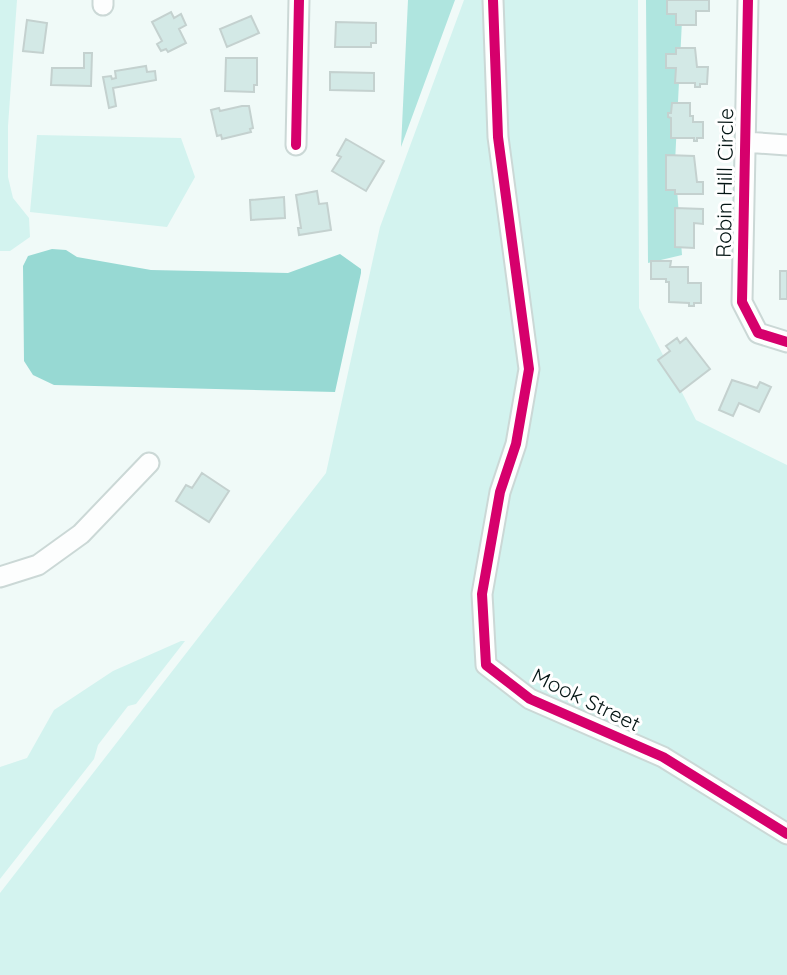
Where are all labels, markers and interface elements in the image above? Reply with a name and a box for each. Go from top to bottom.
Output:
street label: Robin Hill Circle [710,108,738,258]
street label: Mook Street [528,662,645,736]

